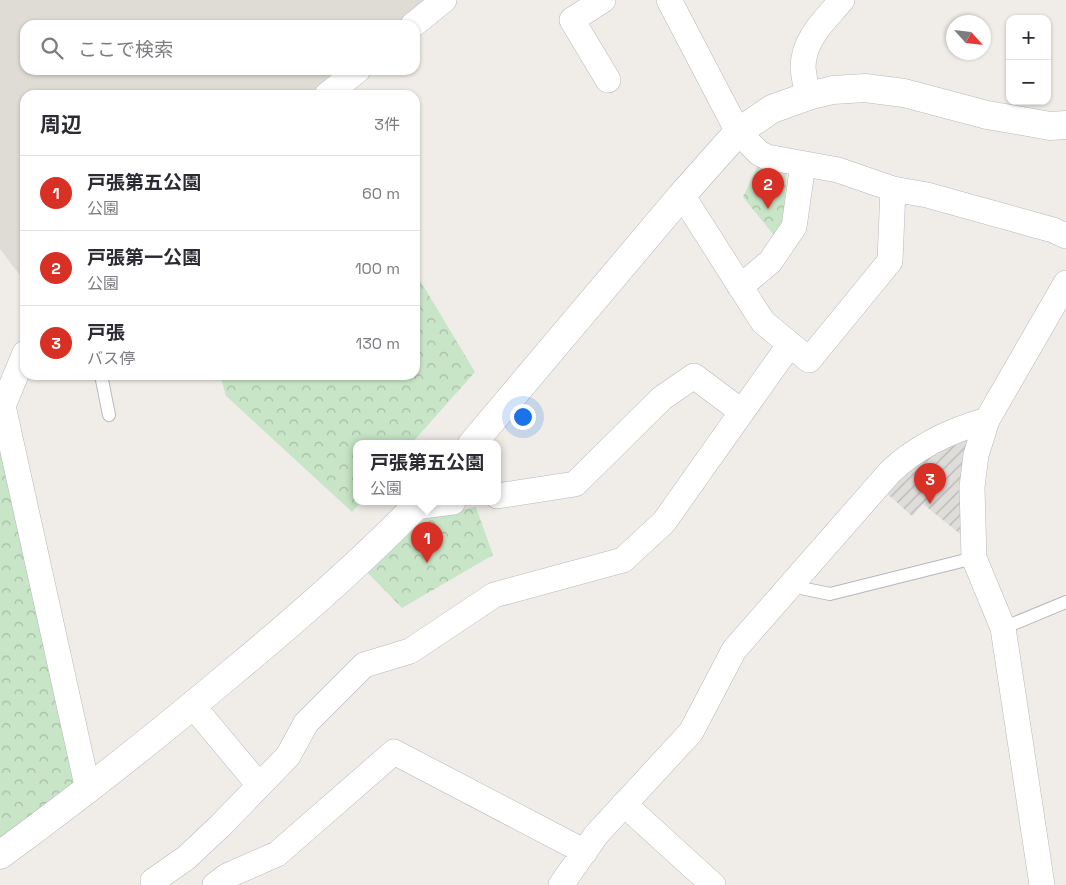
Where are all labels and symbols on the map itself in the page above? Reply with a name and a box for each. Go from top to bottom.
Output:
north arrow [946,15,991,60]
pin: 2 [752,168,784,209]
your location [510,404,536,430]
pin: 3 [914,463,946,504]
pin: 1 [411,522,443,563]

